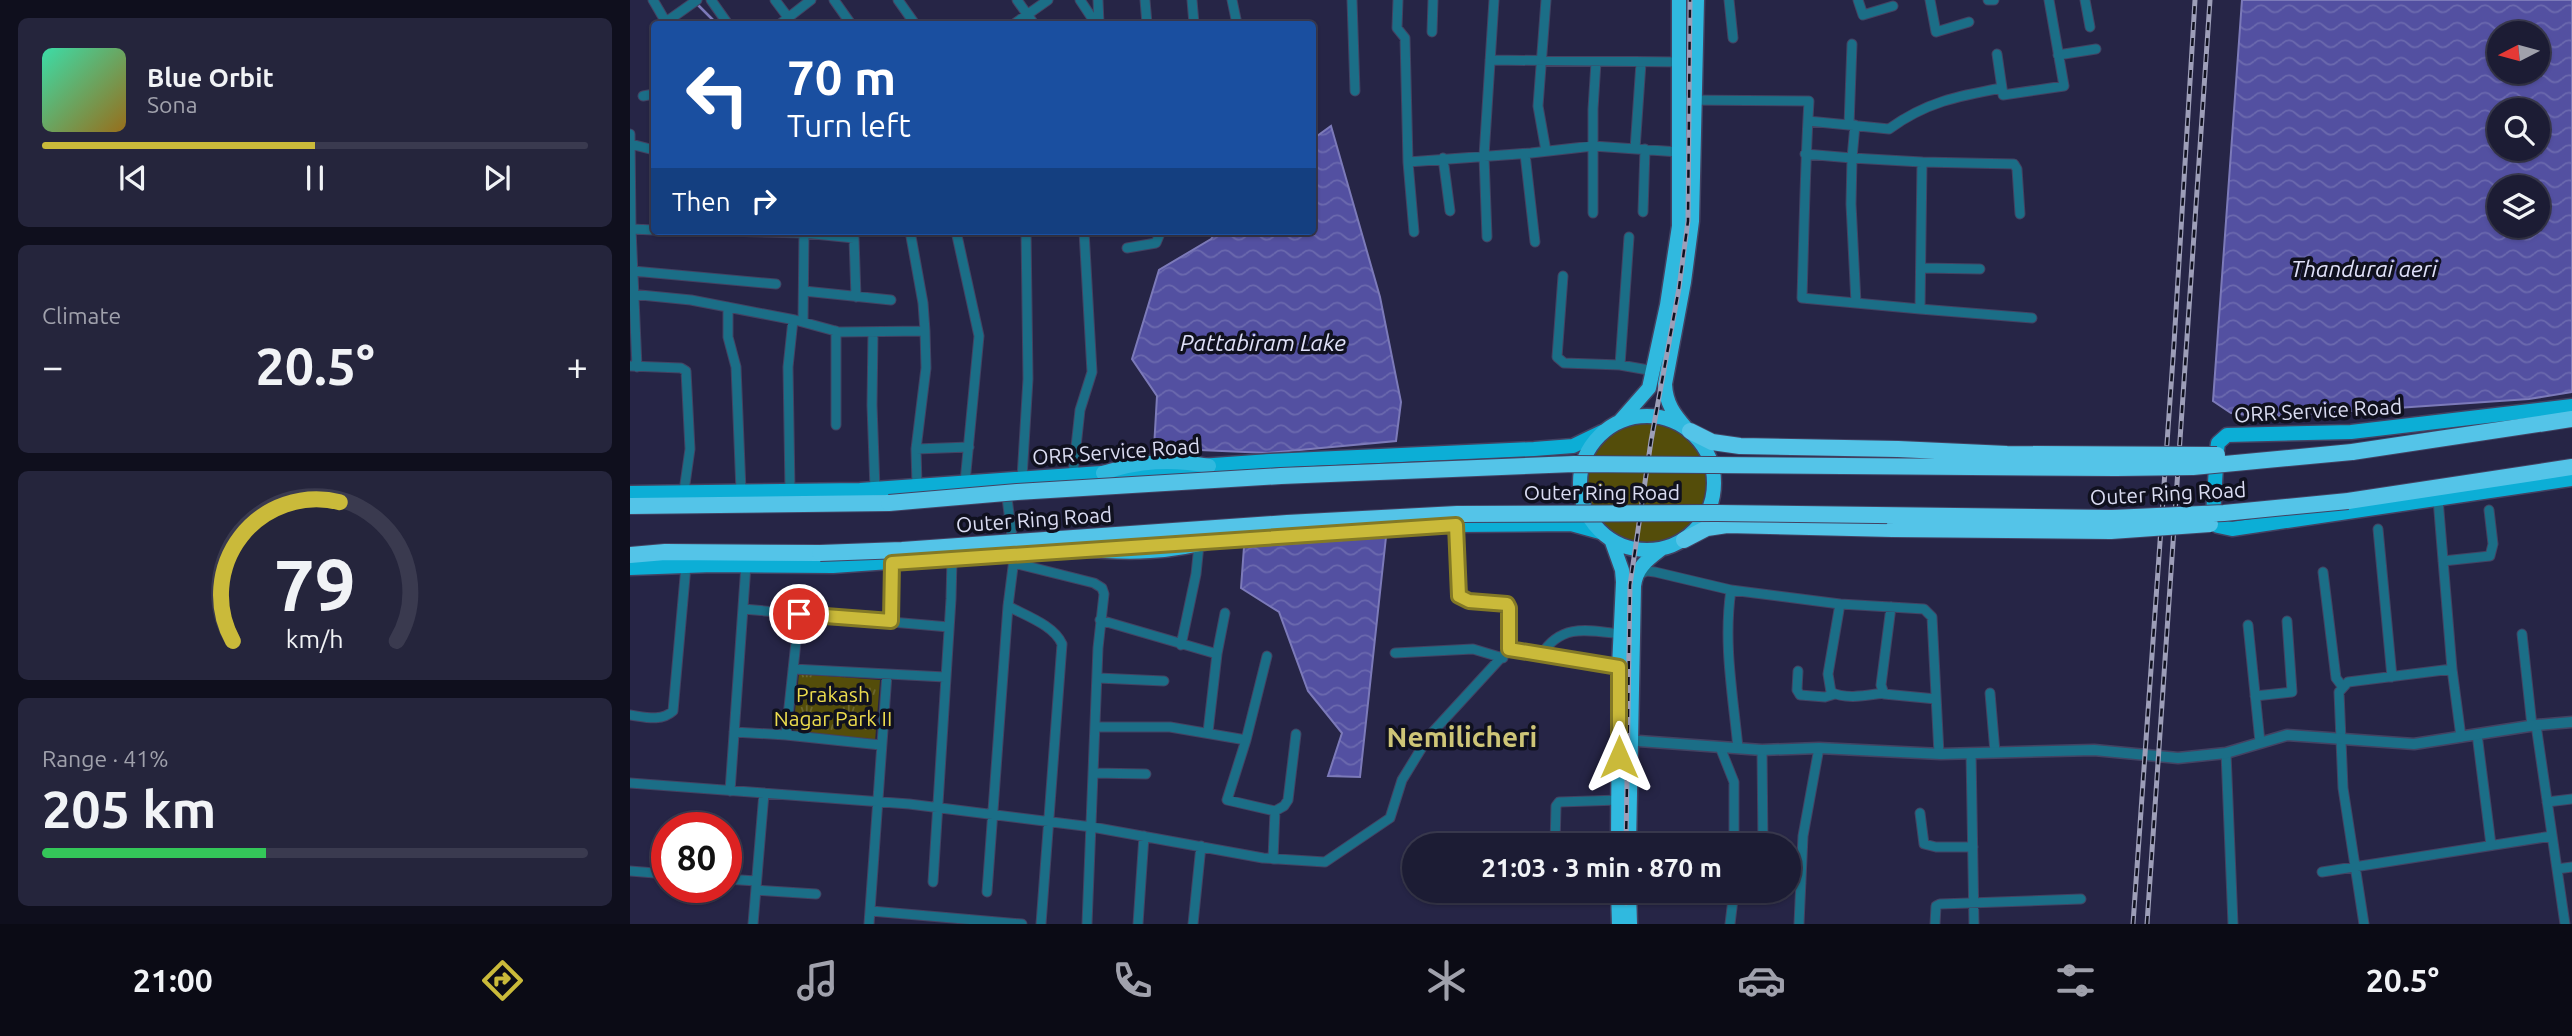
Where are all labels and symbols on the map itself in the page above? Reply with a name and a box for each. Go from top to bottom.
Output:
north arrow [2487,21,2550,84]
water label: Thandurai aeri [2291,256,2439,281]
water label: Pattabiram Lake [1180,330,1346,355]
street label: ORR Service Road [2233,394,2403,426]
street label: ORR Service Road [1031,433,1201,469]
street label: Outer Ring Road [2089,477,2247,509]
street label: Outer Ring Road [1524,480,1680,504]
street label: Outer Ring Road [955,502,1113,536]
pin [769,584,829,644]
park label: Prakash Nagar Park II [774,682,892,730]
position arrow [1582,720,1656,794]
district label: Nemilicheri [1387,721,1537,752]
speed limit sign: 80 [651,812,742,903]

